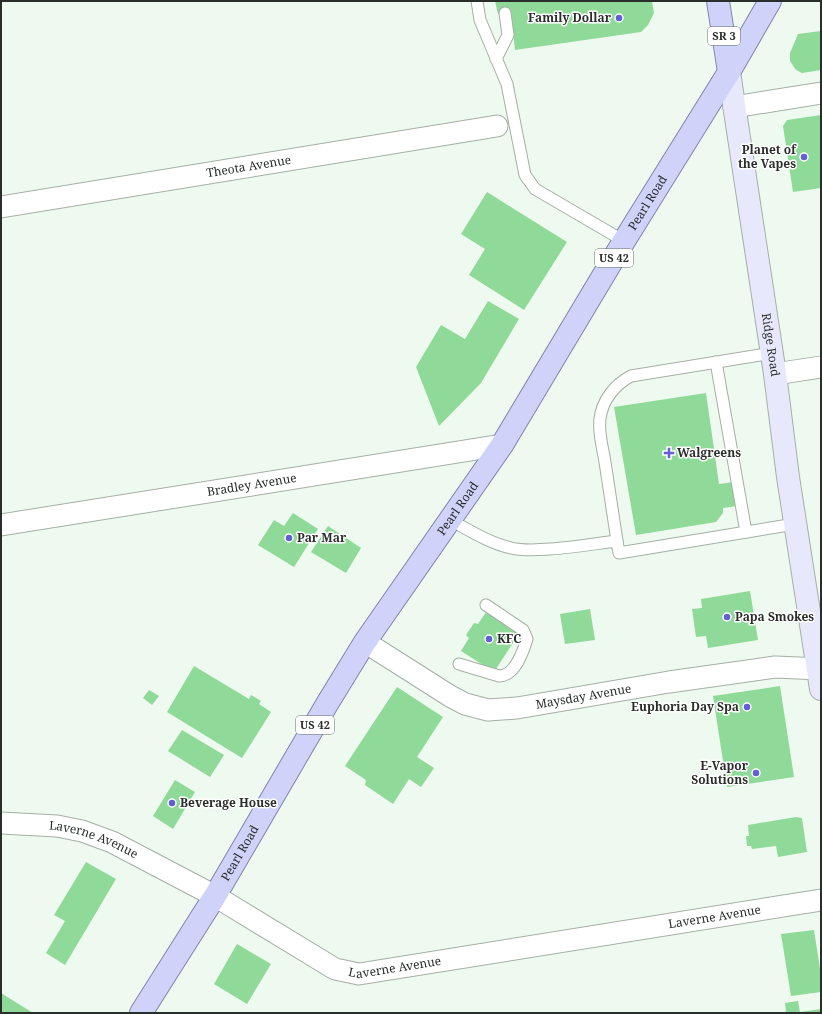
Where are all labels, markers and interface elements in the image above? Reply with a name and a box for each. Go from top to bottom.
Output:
place label: Family Dollar [528,9,612,26]
marker: Family Dollar [614,13,624,23]
road number: SR 3 [708,27,740,45]
place label: Planet of the Vapes [738,141,797,172]
street label: Theota Avenue [205,151,292,181]
marker: Planet of the Vapes [799,152,809,162]
street label: Pearl Road [624,171,671,233]
road number: US 42 [595,249,633,267]
street label: Ridge Road [758,312,784,378]
place label: Walgreens [677,444,741,461]
marker: Walgreens [664,448,674,458]
street label: Bradley Avenue [206,469,298,500]
street label: Pearl Road [433,477,482,539]
place label: Par Mar [297,529,347,546]
marker: Par Mar [284,533,294,543]
place label: Papa Smokes [735,608,814,625]
marker: Papa Smokes [722,612,732,622]
place label: KFC [497,630,521,647]
marker: KFC [484,634,494,644]
street label: Maysday Avenue [534,680,633,713]
place label: Euphoria Day Spa [631,698,739,715]
marker: Euphoria Day Spa [742,702,752,712]
road number: US 42 [296,716,334,734]
place label: E-Vapor Solutions [691,757,749,788]
marker: E-Vapor Solutions [751,768,761,778]
place label: Beverage House [180,794,277,811]
marker: Beverage House [167,798,177,808]
street label: Laverne Avenue [49,817,141,862]
street label: Pearl Road [217,821,263,884]
street label: Laverne Avenue [667,901,762,932]
street label: Laverne Avenue [347,952,442,982]

